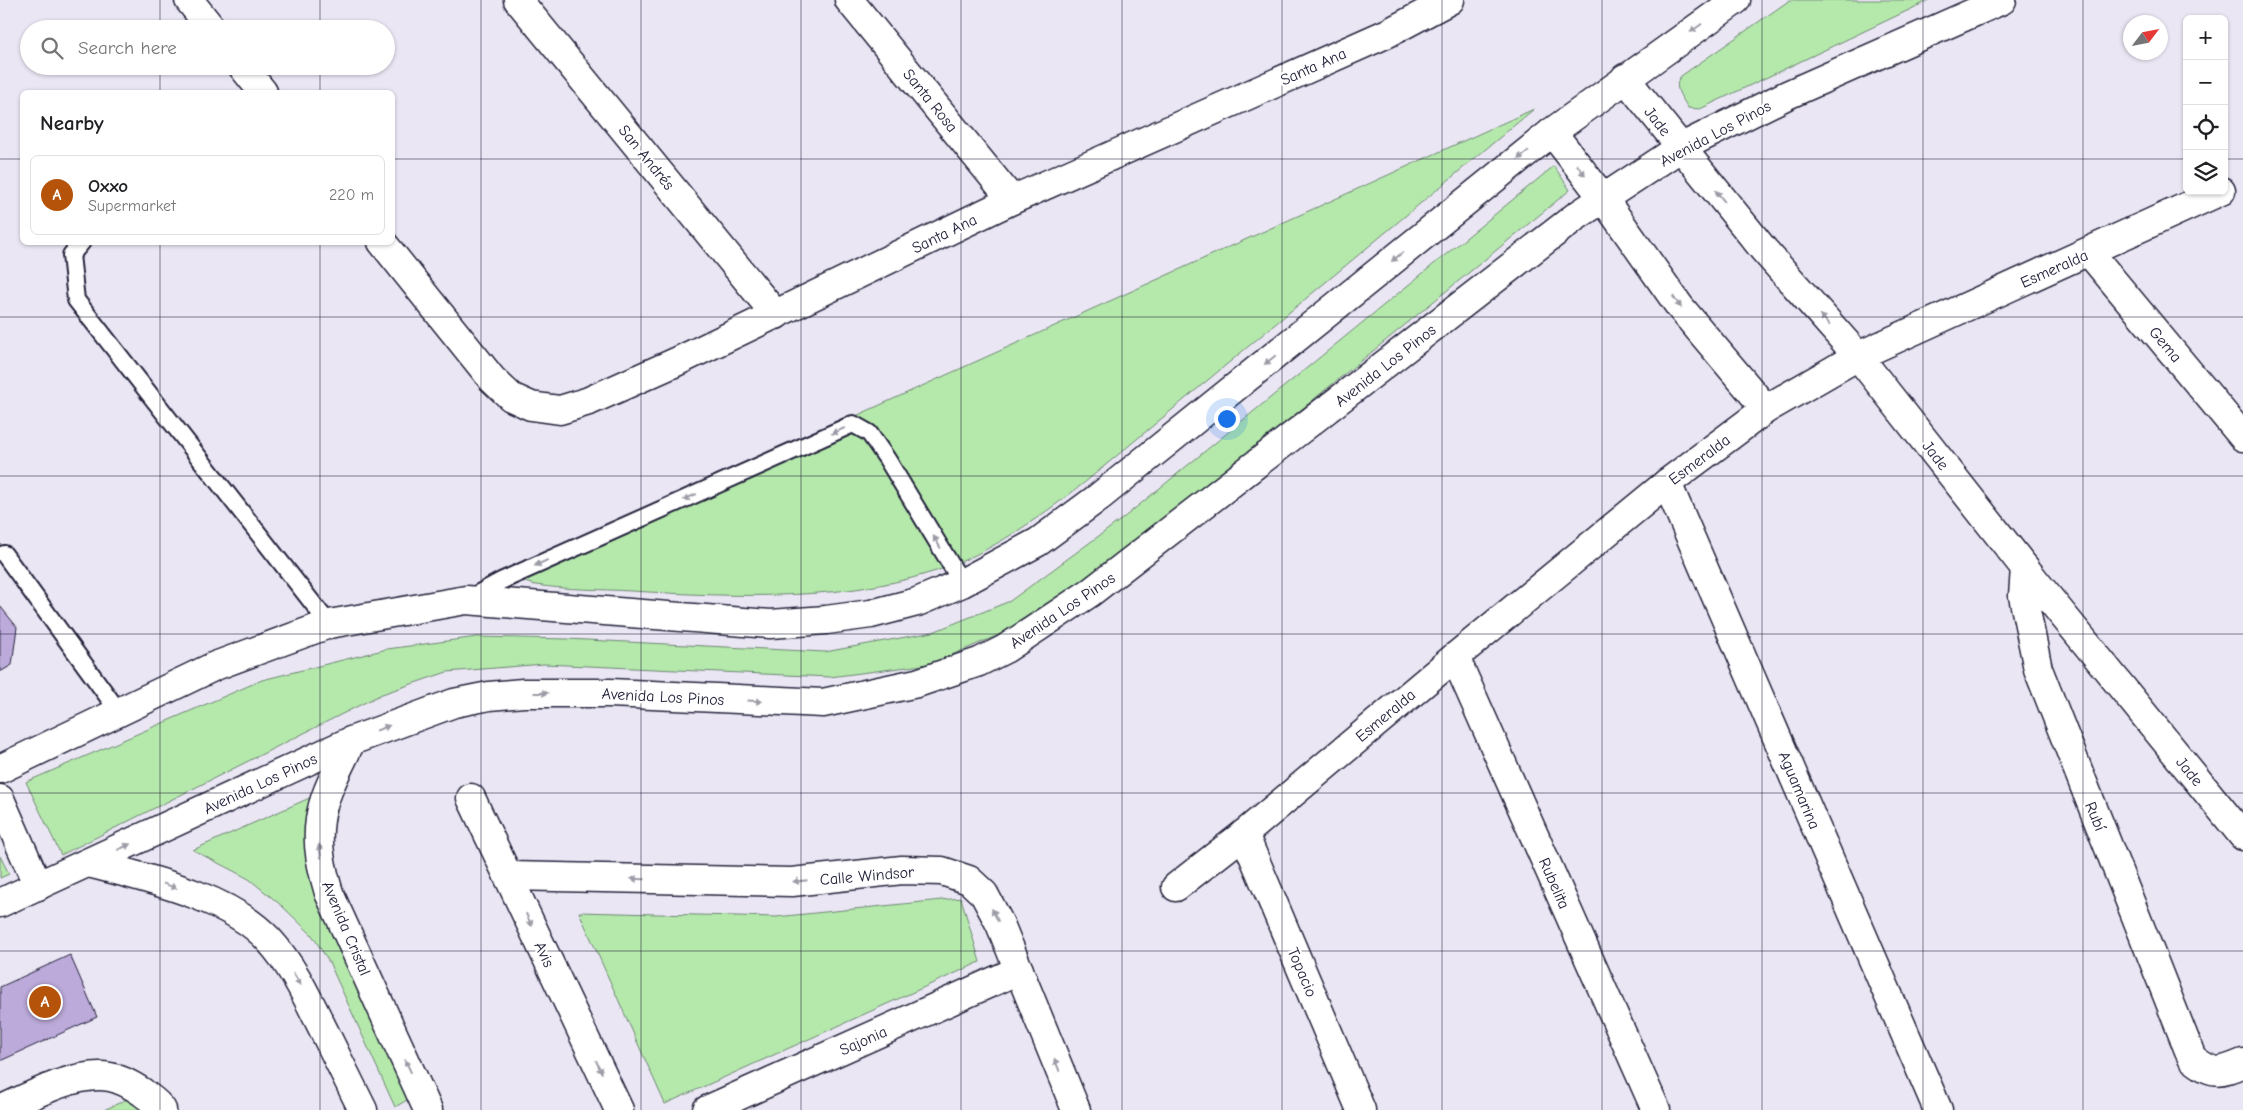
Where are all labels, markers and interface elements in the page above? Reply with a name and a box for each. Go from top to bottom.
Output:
north arrow [2123,15,2168,60]
map controls [2183,15,2228,195]
button: + [2183,15,2228,60]
search box [20,20,395,75]
one-way arrow [1689,23,1703,33]
icon: search [38,34,66,62]
text: Search here [78,37,177,59]
street label: Santa Ana [1278,44,1349,89]
button: − [2183,60,2228,105]
street label: Santa Rosa [899,65,961,136]
street label: Avenida Los Pinos [1657,97,1774,171]
street label: Jade [1640,103,1674,140]
button: locate [2183,105,2228,150]
text: Nearby [40,111,104,135]
street label: San Andrés [615,121,678,194]
one-way arrow [1517,149,1530,160]
button: layers [2183,150,2228,195]
one-way arrow [1576,163,1587,176]
text: Oxxo [88,175,128,197]
text: A [53,186,61,204]
text: 220 m [329,186,374,204]
one-way arrow [1714,190,1725,203]
text: Supermarket [88,197,176,215]
street label: Santa Ana [909,210,980,257]
street label: Esmeralda [2018,246,2091,292]
one-way arrow [1390,252,1403,263]
one-way arrow [1671,295,1682,308]
one-way arrow [1820,313,1831,326]
street label: Avenida Los Pinos [1332,321,1440,411]
street label: Gema [2145,323,2185,366]
one-way arrow [1264,354,1277,365]
your location [1214,406,1240,432]
one-way arrow [831,427,845,435]
street label: Esmeralda [1665,431,1734,489]
street label: Jade [1918,437,1952,474]
one-way arrow [683,493,697,501]
one-way arrow [932,535,941,548]
one-way arrow [534,559,548,567]
street label: Avenida Los Pinos [1007,569,1119,653]
street label: Avenida Los Pinos [601,685,725,709]
street label: Esmeralda [1352,686,1419,746]
one-way arrow [533,689,549,697]
one-way arrow [748,697,764,705]
one-way arrow [376,724,391,732]
street label: Aguamarina [1775,749,1824,832]
street label: Avenida Los Pinos [201,750,320,818]
street label: Jade [2172,754,2206,790]
street label: Rubí [2081,799,2109,834]
one-way arrow [117,843,131,851]
one-way arrow [315,843,323,859]
street label: Rubelita [1535,855,1573,912]
street label: Calle Windsor [819,863,916,889]
one-way arrow [630,875,646,883]
one-way arrow [792,877,808,885]
street label: Avenida Cristal [318,879,374,978]
one-way arrow [163,882,178,890]
one-way arrow [991,908,999,922]
one-way arrow [525,913,533,927]
street label: Avis [530,939,558,970]
street label: Topacio [1284,945,1321,1000]
one-way arrow [293,973,302,986]
pin: A [29,983,61,1021]
street label: Sajonia [837,1023,890,1059]
one-way arrow [1053,1058,1061,1072]
one-way arrow [403,1059,411,1073]
one-way arrow [595,1060,603,1074]

